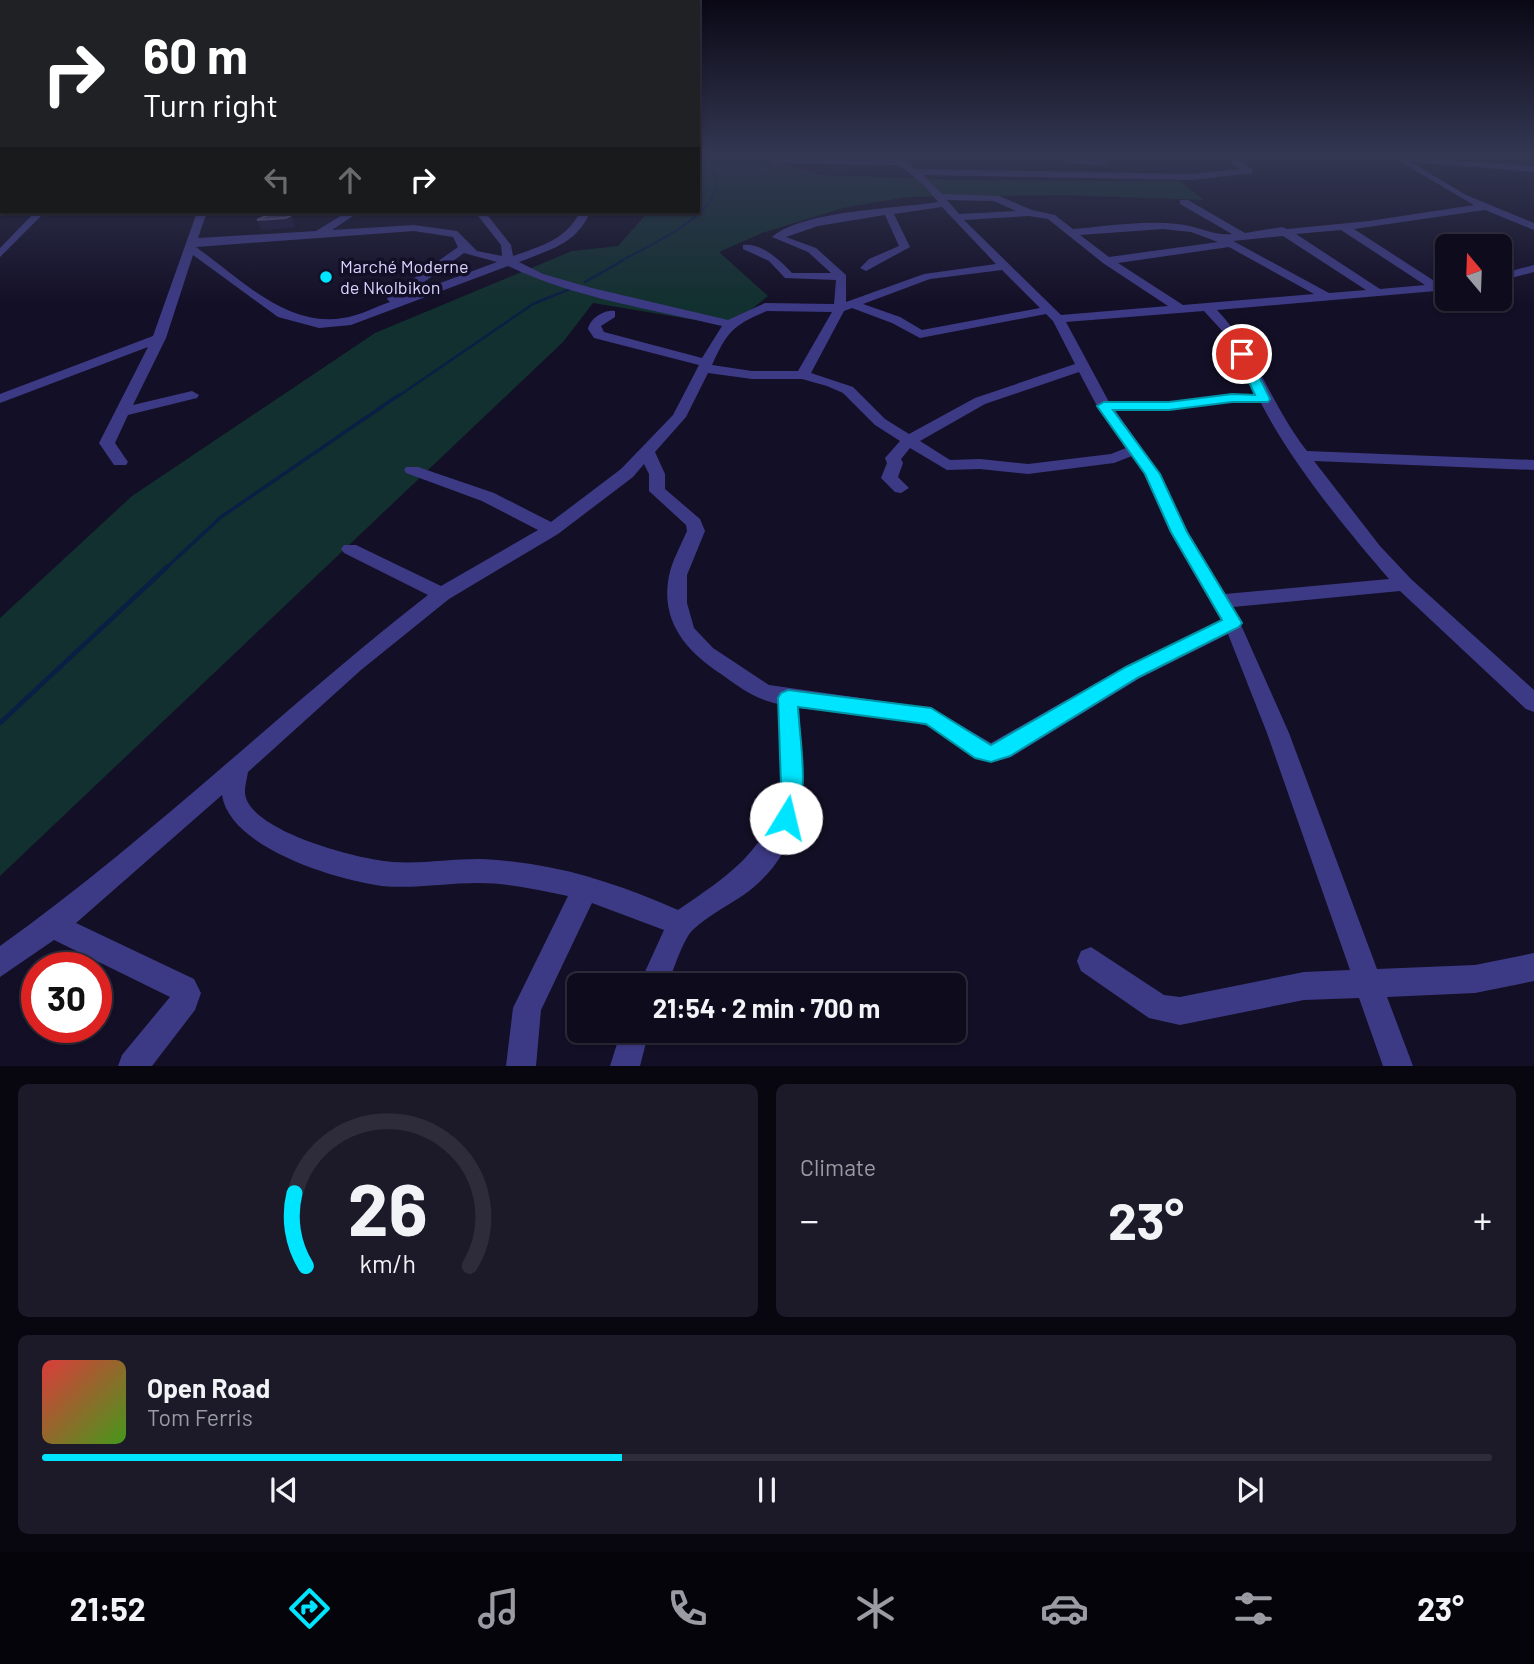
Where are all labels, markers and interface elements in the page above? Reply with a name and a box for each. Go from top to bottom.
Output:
text: 60 m [143,25,248,84]
icon: right [28,28,119,119]
text: Turn right [143,85,278,123]
icon: left [258,161,296,199]
icon: ahead [331,161,369,199]
icon: right [404,161,442,199]
north arrow [1435,234,1512,312]
map controls [1435,234,1512,311]
place label: Marché Moderne de Nkolbikon [340,255,468,298]
marker: Marché Moderne de Nkolbikon [318,269,334,285]
pin [1212,324,1272,384]
icon: arrive [1223,335,1261,373]
position arrow [749,781,823,855]
speed limit sign: 30 [21,952,112,1043]
text: 21:54 · 2 min · 700 m [653,992,880,1023]
text: Climate [800,1153,876,1181]
text: 26 [348,1164,428,1252]
text: 23° [1108,1188,1184,1250]
text: − [800,1196,819,1242]
text: + [1473,1196,1492,1242]
text: km/h [360,1248,416,1278]
text: Open Road [147,1372,270,1403]
text: Tom Ferris [147,1403,253,1431]
icon: previous [265,1471,303,1509]
icon: pause [748,1471,786,1509]
icon: next [1231,1471,1269,1509]
icon: directions [285,1584,334,1633]
icon: music [474,1584,523,1633]
icon: phone [663,1584,712,1633]
icon: climate [851,1584,900,1633]
icon: car [1040,1584,1089,1633]
icon: filters [1229,1584,1278,1633]
text: 21:52 [70,1589,146,1627]
text: 23° [1417,1589,1464,1627]

